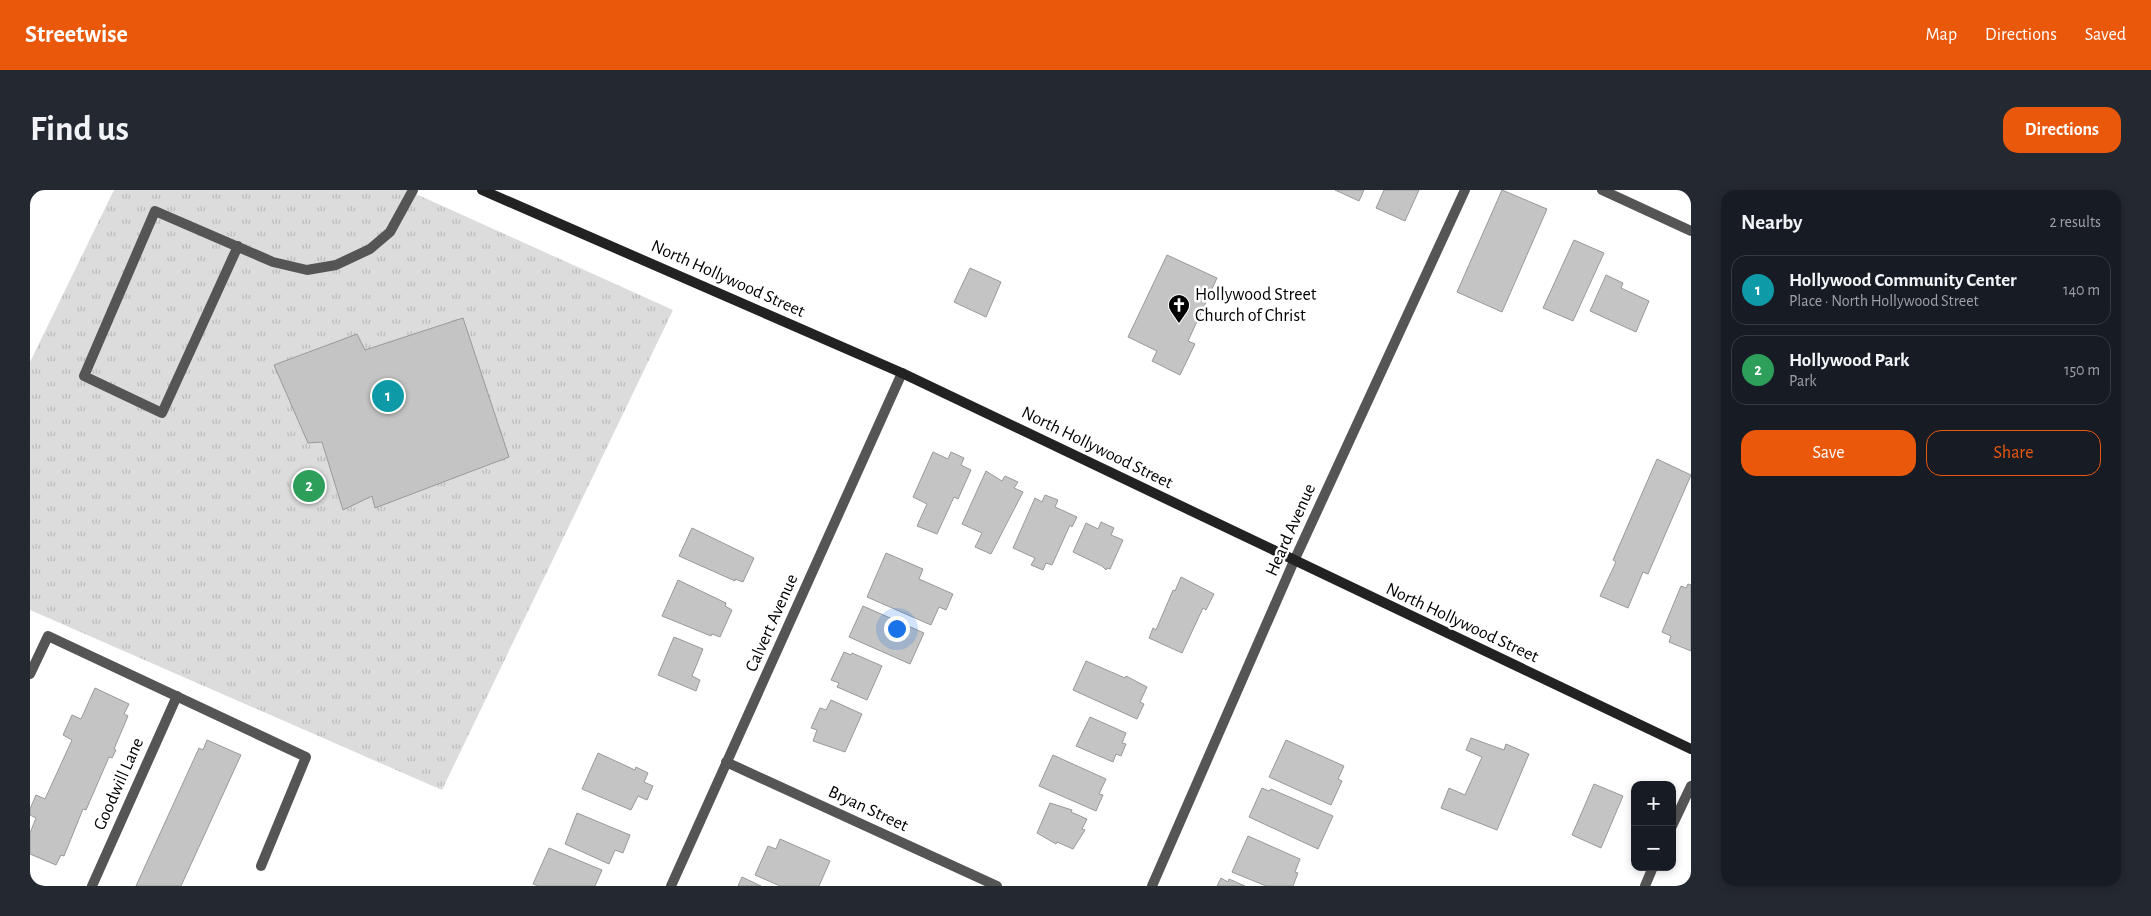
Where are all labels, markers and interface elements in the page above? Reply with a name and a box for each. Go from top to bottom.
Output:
text: Streetwise [25,23,128,47]
text: Map [1926,26,1957,44]
text: Directions [1985,26,2057,44]
text: Saved [2085,26,2126,44]
button: Directions [2003,107,2121,153]
text: Find us [30,112,129,147]
text: Nearby [1741,212,1802,233]
text: 2 results [2049,214,2101,230]
street label: North Hollywood Street [648,237,808,321]
text: Hollywood Community Center [1789,271,2017,290]
text: 1 [1755,282,1761,298]
text: 140 m [2063,282,2100,298]
place label: Hollywood Street Church of Christ [1195,286,1317,325]
church icon: Hollywood Street Church of Christ [1167,293,1191,324]
text: Place · North Hollywood Street [1789,293,1979,309]
text: Hollywood Park [1789,351,1909,370]
text: 2 [1754,362,1762,378]
text: 150 m [2064,362,2100,378]
text: Park [1789,373,1817,389]
pin: 1 [372,377,404,415]
street label: North Hollywood Street [1018,404,1176,493]
button: Save [1741,430,1916,476]
button: Share [1926,430,2101,476]
pin: 2 [293,467,325,505]
street label: Heard Avenue [1263,481,1319,579]
street label: Calvert Avenue [742,571,802,675]
street label: North Hollywood Street [1383,580,1541,666]
your location [884,616,910,642]
street label: Goodwill Lane [91,735,147,833]
map controls [1631,781,1676,871]
button: + [1631,781,1676,826]
street label: Bryan Street [825,783,911,835]
button: − [1631,826,1676,871]

